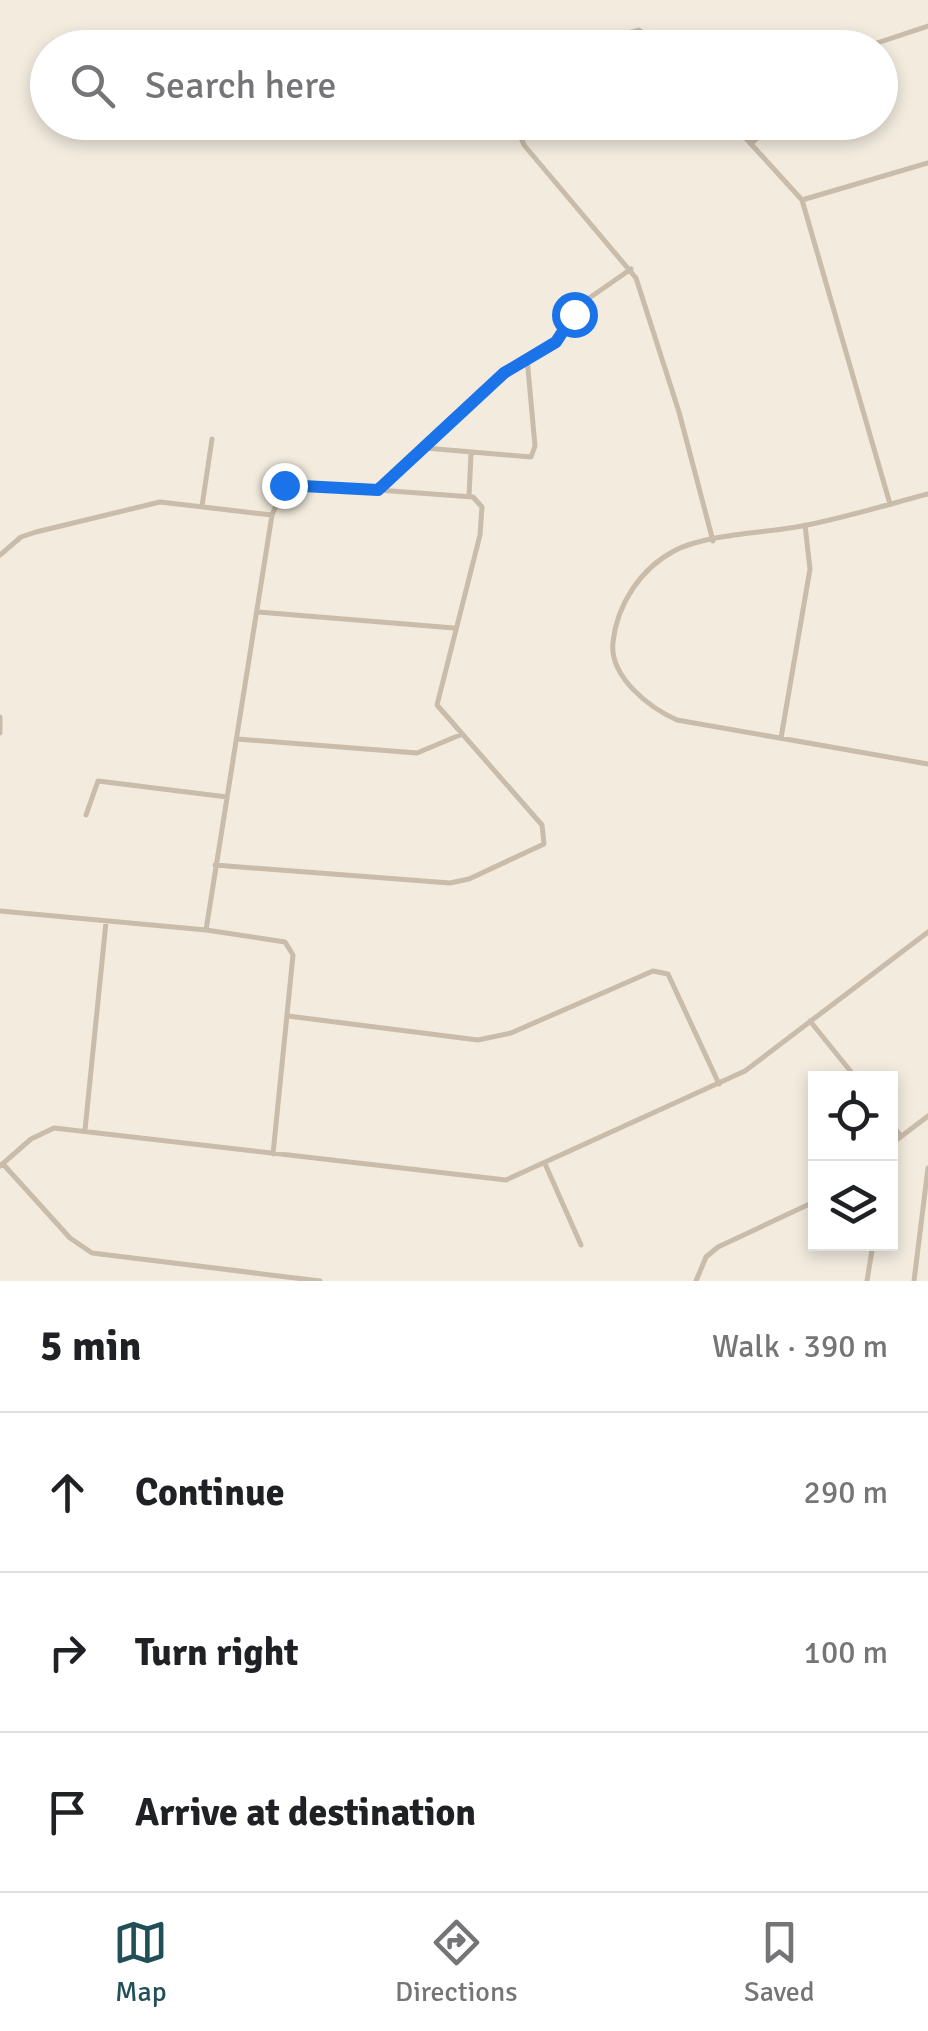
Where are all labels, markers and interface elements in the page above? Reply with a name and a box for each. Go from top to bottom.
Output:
search box [30,30,898,140]
icon: search [65,58,120,113]
text: Search here [145,62,337,109]
route start [552,292,598,338]
route end [262,463,308,509]
map controls [808,1071,898,1251]
button: locate [808,1071,898,1161]
button: layers [808,1161,898,1251]
text: 5 min [40,1321,141,1372]
text: Walk · 390 m [712,1327,888,1366]
icon: ahead [40,1465,95,1520]
text: Continue [135,1469,285,1516]
text: 290 m [804,1473,888,1512]
icon: right [40,1625,95,1680]
text: Turn right [135,1629,299,1676]
text: 100 m [804,1633,888,1672]
icon: arrive [40,1785,95,1840]
text: Arrive at destination [135,1789,476,1836]
tab: Map [113,1915,168,2009]
tab: Directions [395,1915,517,2009]
tab: Saved [744,1915,815,2009]

